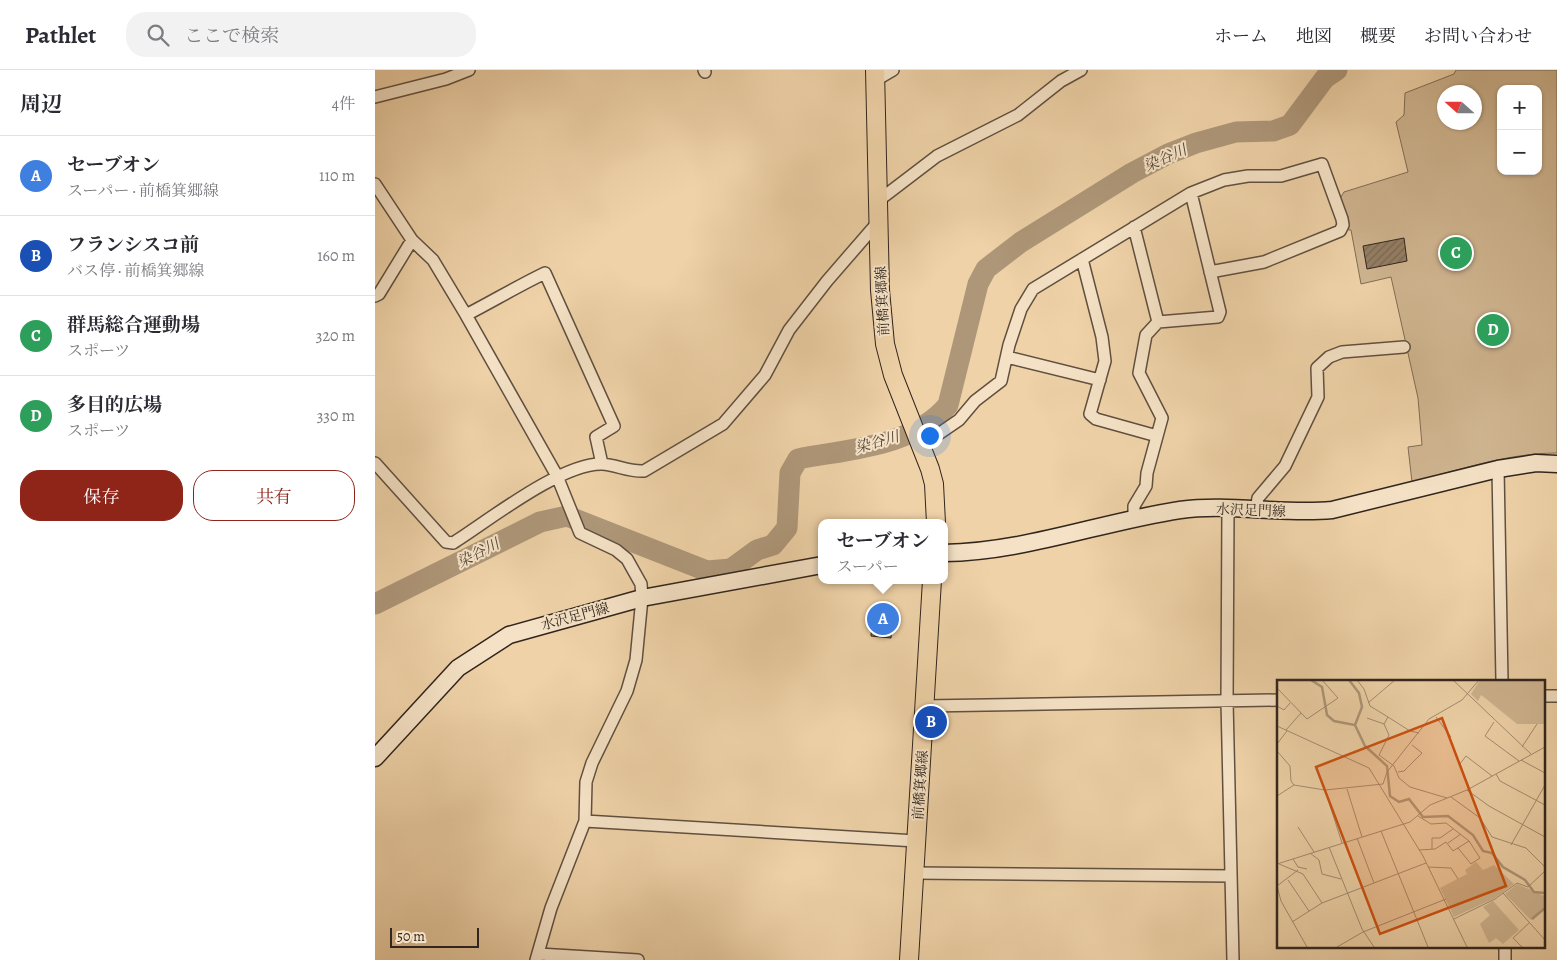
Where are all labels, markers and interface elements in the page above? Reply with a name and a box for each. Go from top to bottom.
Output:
search box [126,12,476,57]
text: Pathlet [25,19,96,51]
icon: search [144,21,172,49]
text: ここで検索 [184,23,279,49]
text: ホーム [1214,24,1268,48]
text: 地図 [1296,24,1332,48]
text: 概要 [1360,24,1396,48]
text: お問い合わせ [1424,24,1532,48]
north arrow [1437,85,1482,130]
map controls [1497,85,1542,175]
button: + [1497,85,1542,130]
text: 周辺 [20,90,62,118]
text: 4件 [332,93,355,115]
button: − [1497,130,1542,175]
water label: 染谷川 [1140,139,1191,176]
text: セーブオン [67,152,160,178]
text: A [31,165,41,187]
text: 110 m [319,165,355,187]
text: スーパー · 前橋箕郷線 [67,180,219,202]
text: フランシスコ前 [67,232,199,258]
pin: C [1440,234,1472,272]
text: B [31,245,41,267]
text: 160 m [317,245,355,267]
text: バス停 · 前橋箕郷線 [67,260,205,282]
street label: 前橋箕郷線 [871,266,894,336]
pin: D [1477,311,1509,349]
text: 群馬総合運動場 [67,312,200,338]
text: C [31,325,41,347]
text: 320 m [316,325,355,347]
text: スポーツ [67,340,130,362]
text: 多目的広場 [67,392,162,418]
text: D [30,405,42,427]
text: 330 m [317,405,355,427]
text: スポーツ [67,420,130,442]
your location [917,423,943,449]
water label: 染谷川 [853,426,903,458]
button: 保存 [20,470,183,521]
button: 共有 [193,470,355,521]
street label: 水沢足門線 [1216,500,1286,521]
popup [818,519,948,584]
text: セーブオン [836,528,930,554]
water label: 染谷川 [453,533,504,572]
text: スーパー [836,556,899,578]
street label: 水沢足門線 [539,598,611,635]
pin: A [867,600,899,638]
inset map [1277,680,1545,948]
pin: B [915,703,947,741]
street label: 前橋箕郷線 [909,749,932,821]
scale bar [390,925,479,948]
text: 50 m [397,927,425,946]

